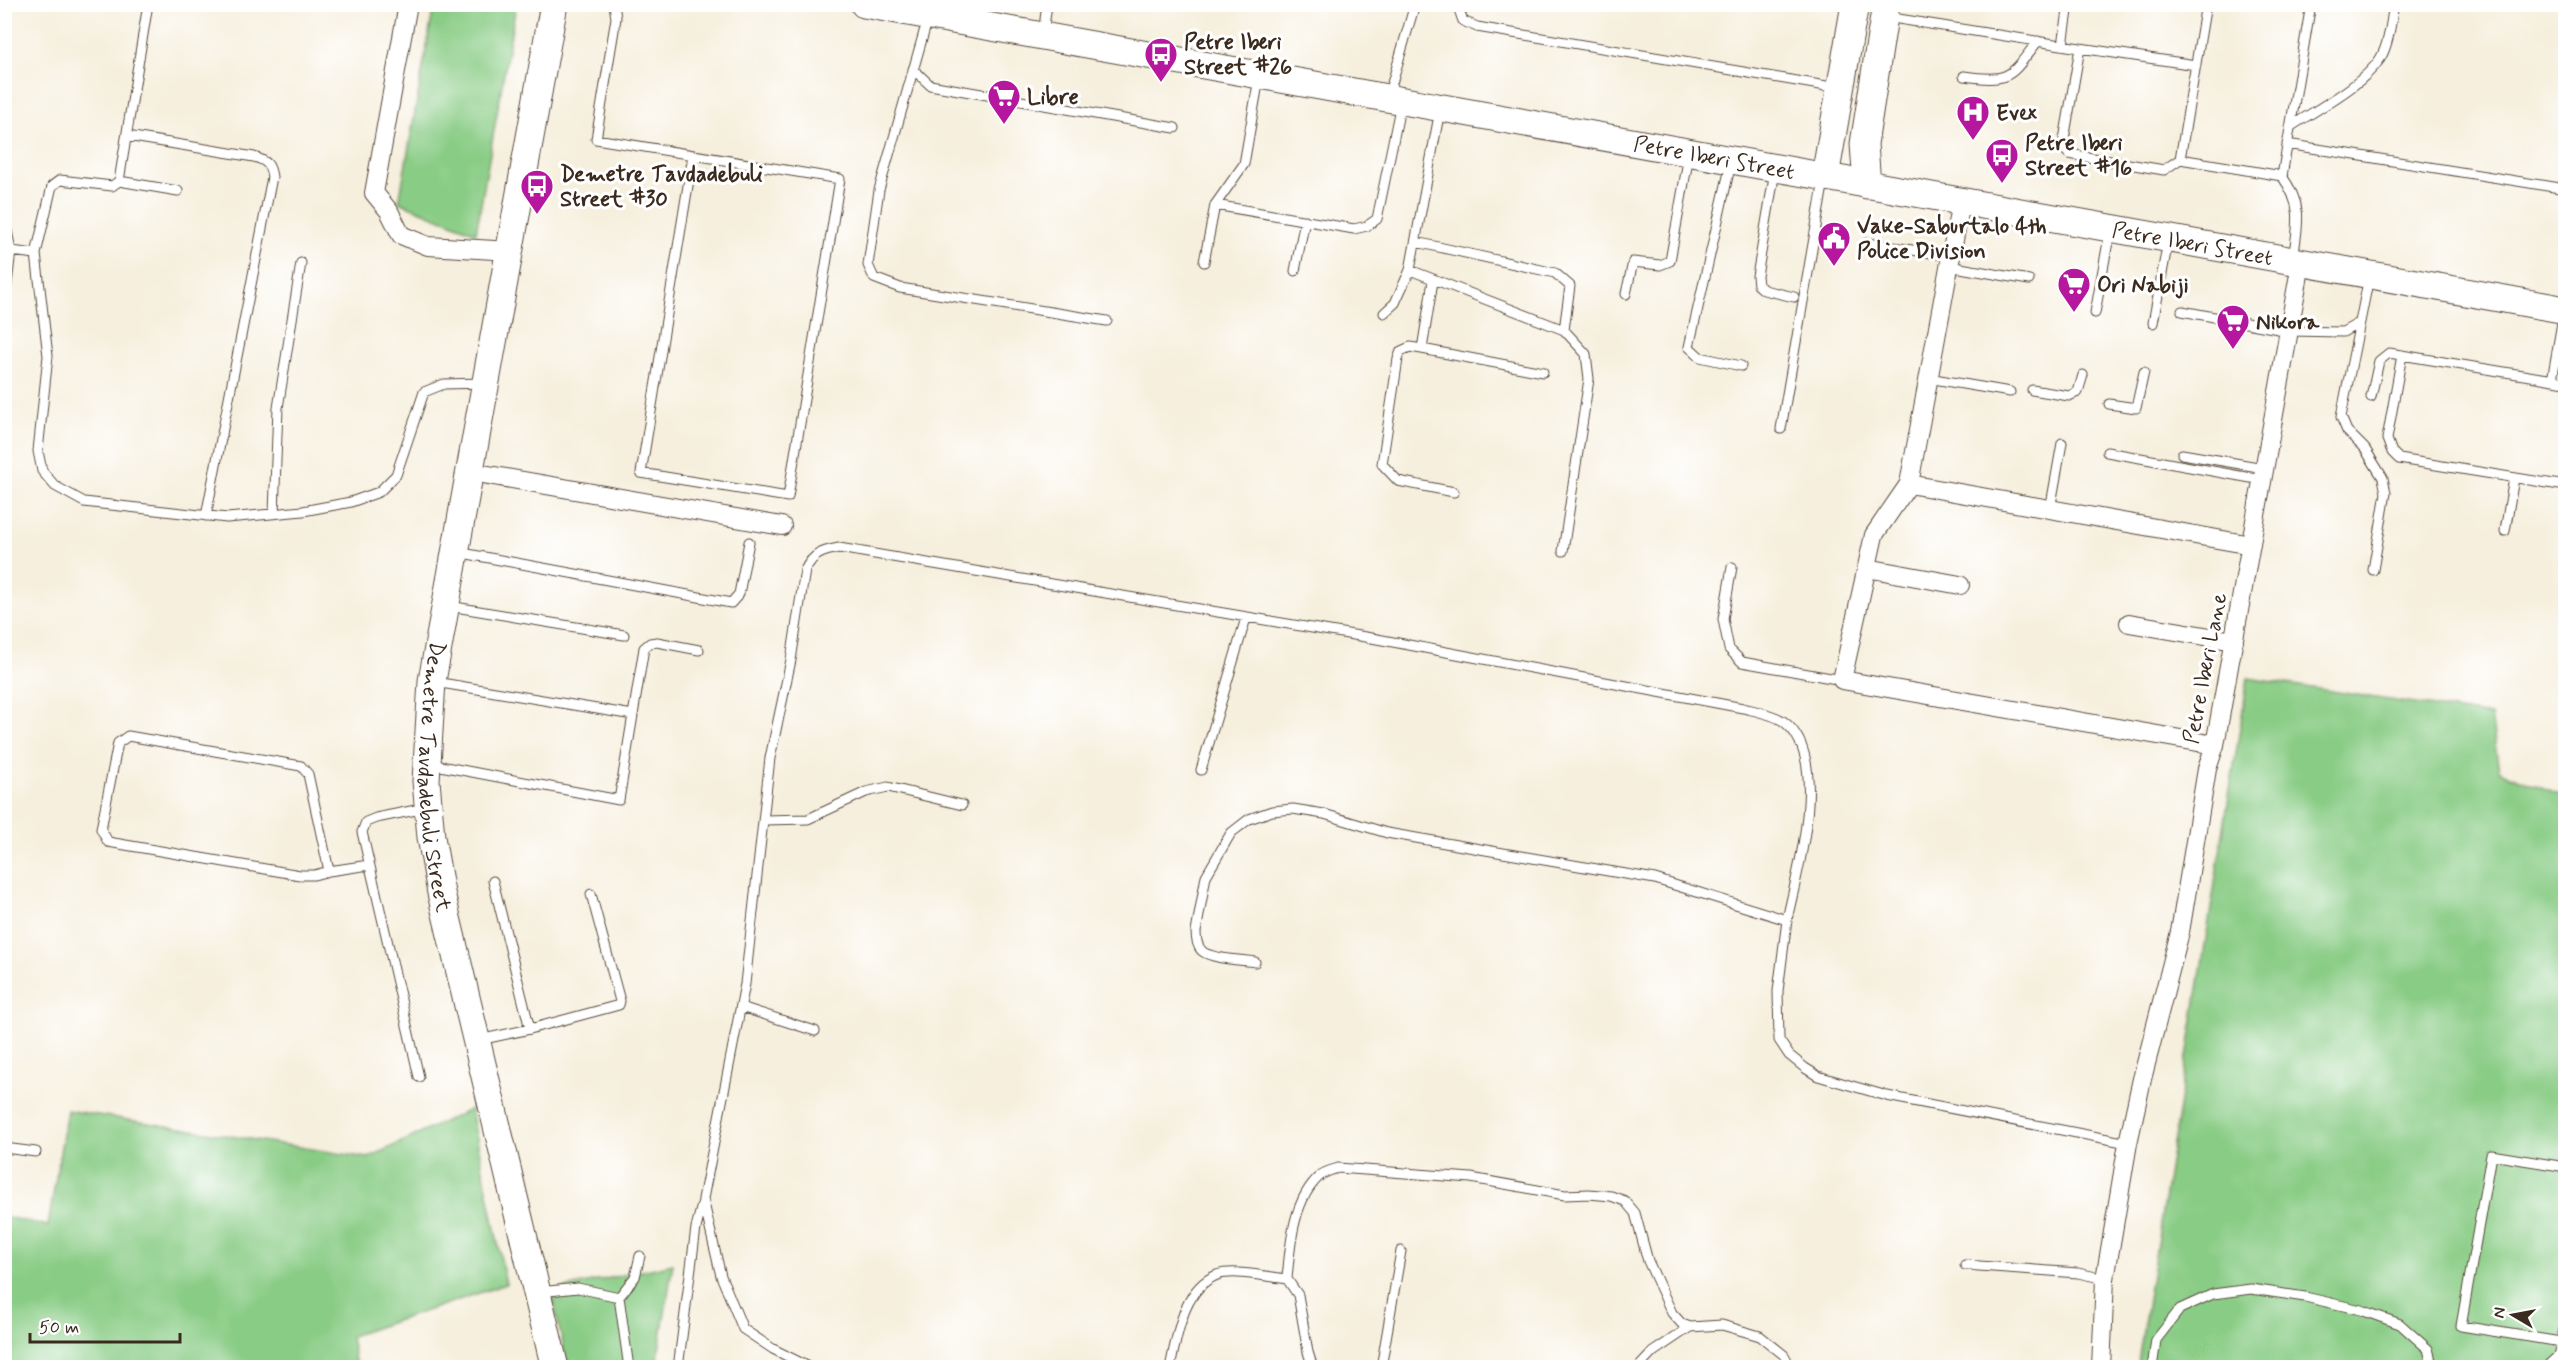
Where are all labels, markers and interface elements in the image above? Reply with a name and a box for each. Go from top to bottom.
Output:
place label: Petre Iberi Street #26 [1184,29,1292,82]
bus stop icon: Petre Iberi Street #26 [1143,36,1179,83]
supermarket icon: Libre [986,78,1022,125]
place label: Libre [1027,84,1079,112]
hospital icon: Evex [1955,94,1991,141]
place label: Evex [1996,100,2037,128]
place label: Petre Iberi Street #16 [2025,130,2132,183]
street label: Petre Iberi Street [1631,131,1797,187]
bus stop icon: Petre Iberi Street #16 [1984,137,2020,184]
place label: Demetre Tavdadebuli Street #30 [560,161,763,214]
bus stop icon: Demetre Tavdadebuli Street #30 [519,168,555,215]
place label: Vake-Saburtalo 4th Police Division [1857,213,2047,266]
street label: Petre Iberi Street [2110,217,2275,273]
public building icon: Vake-Saburtalo 4th Police Division [1816,220,1852,267]
supermarket icon: Ori Nabiji [2056,266,2092,313]
place label: Ori Nabiji [2097,272,2189,300]
supermarket icon: Nikora [2215,303,2251,350]
place label: Nikora [2256,309,2320,337]
street label: Petre Iberi Lane [2178,591,2234,746]
street label: Demetre Tavdadebuli Street [410,639,457,915]
north arrow [2483,1285,2543,1345]
scale bar [30,1306,180,1344]
text: N [2488,1306,2511,1320]
text: 50 m [39,1316,79,1340]

